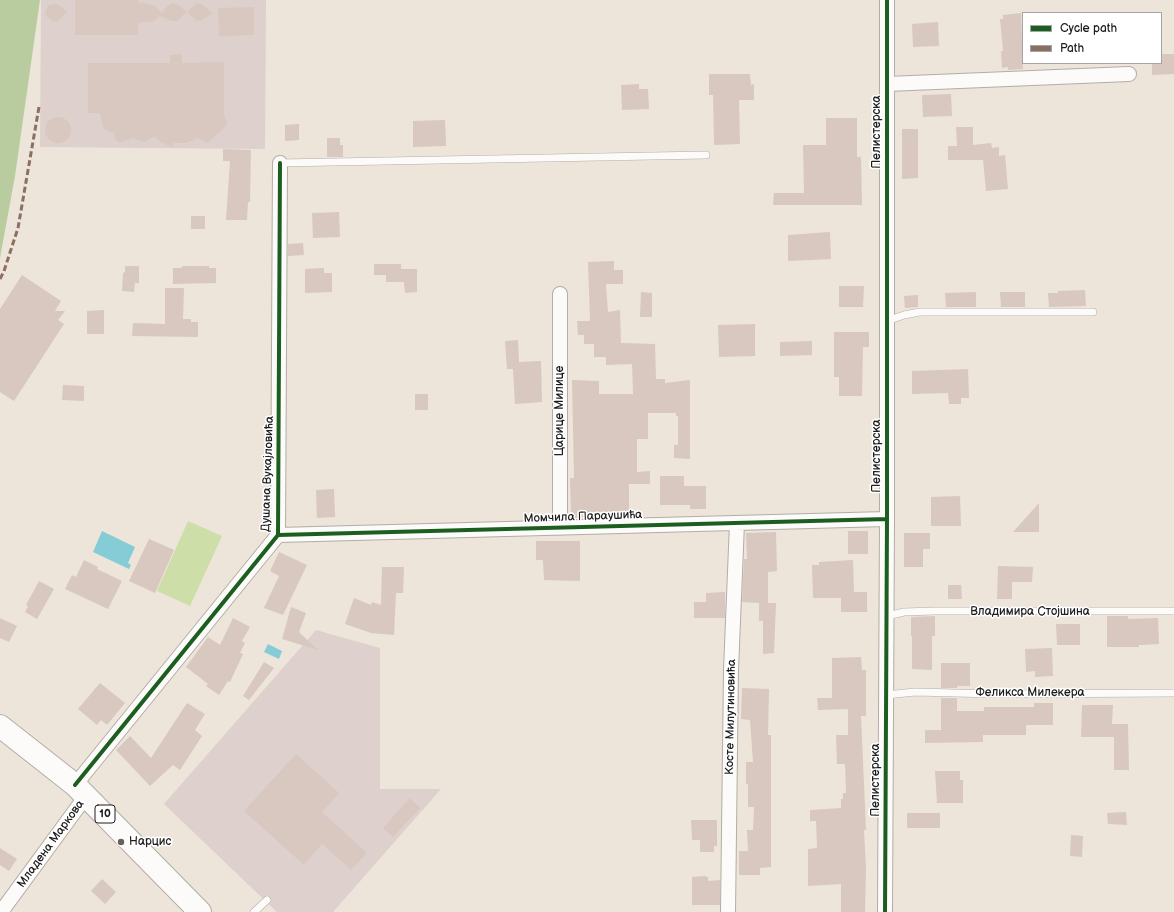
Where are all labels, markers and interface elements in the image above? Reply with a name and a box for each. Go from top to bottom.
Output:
legend [1022,12,1162,64]
text: Cycle path [1060,21,1117,36]
text: Path [1060,41,1084,56]
street label: Пелистерска [870,95,884,169]
street label: Царице Милице [553,366,567,456]
street label: Душана Вукајловића [259,416,277,532]
street label: Пелистерска [870,419,884,493]
street label: Момчила Параушића [523,508,643,526]
street label: Владимира Стојшина [970,605,1090,619]
street label: Косте Милутиновића [723,659,739,775]
street label: Феликса Милекера [975,686,1085,700]
street label: Пелистерска [869,743,883,817]
street label: Младена Маркова [14,797,88,891]
road number: 10 [95,805,115,823]
place label: Нарцис [129,835,171,849]
marker: Нарцис [116,837,126,847]

